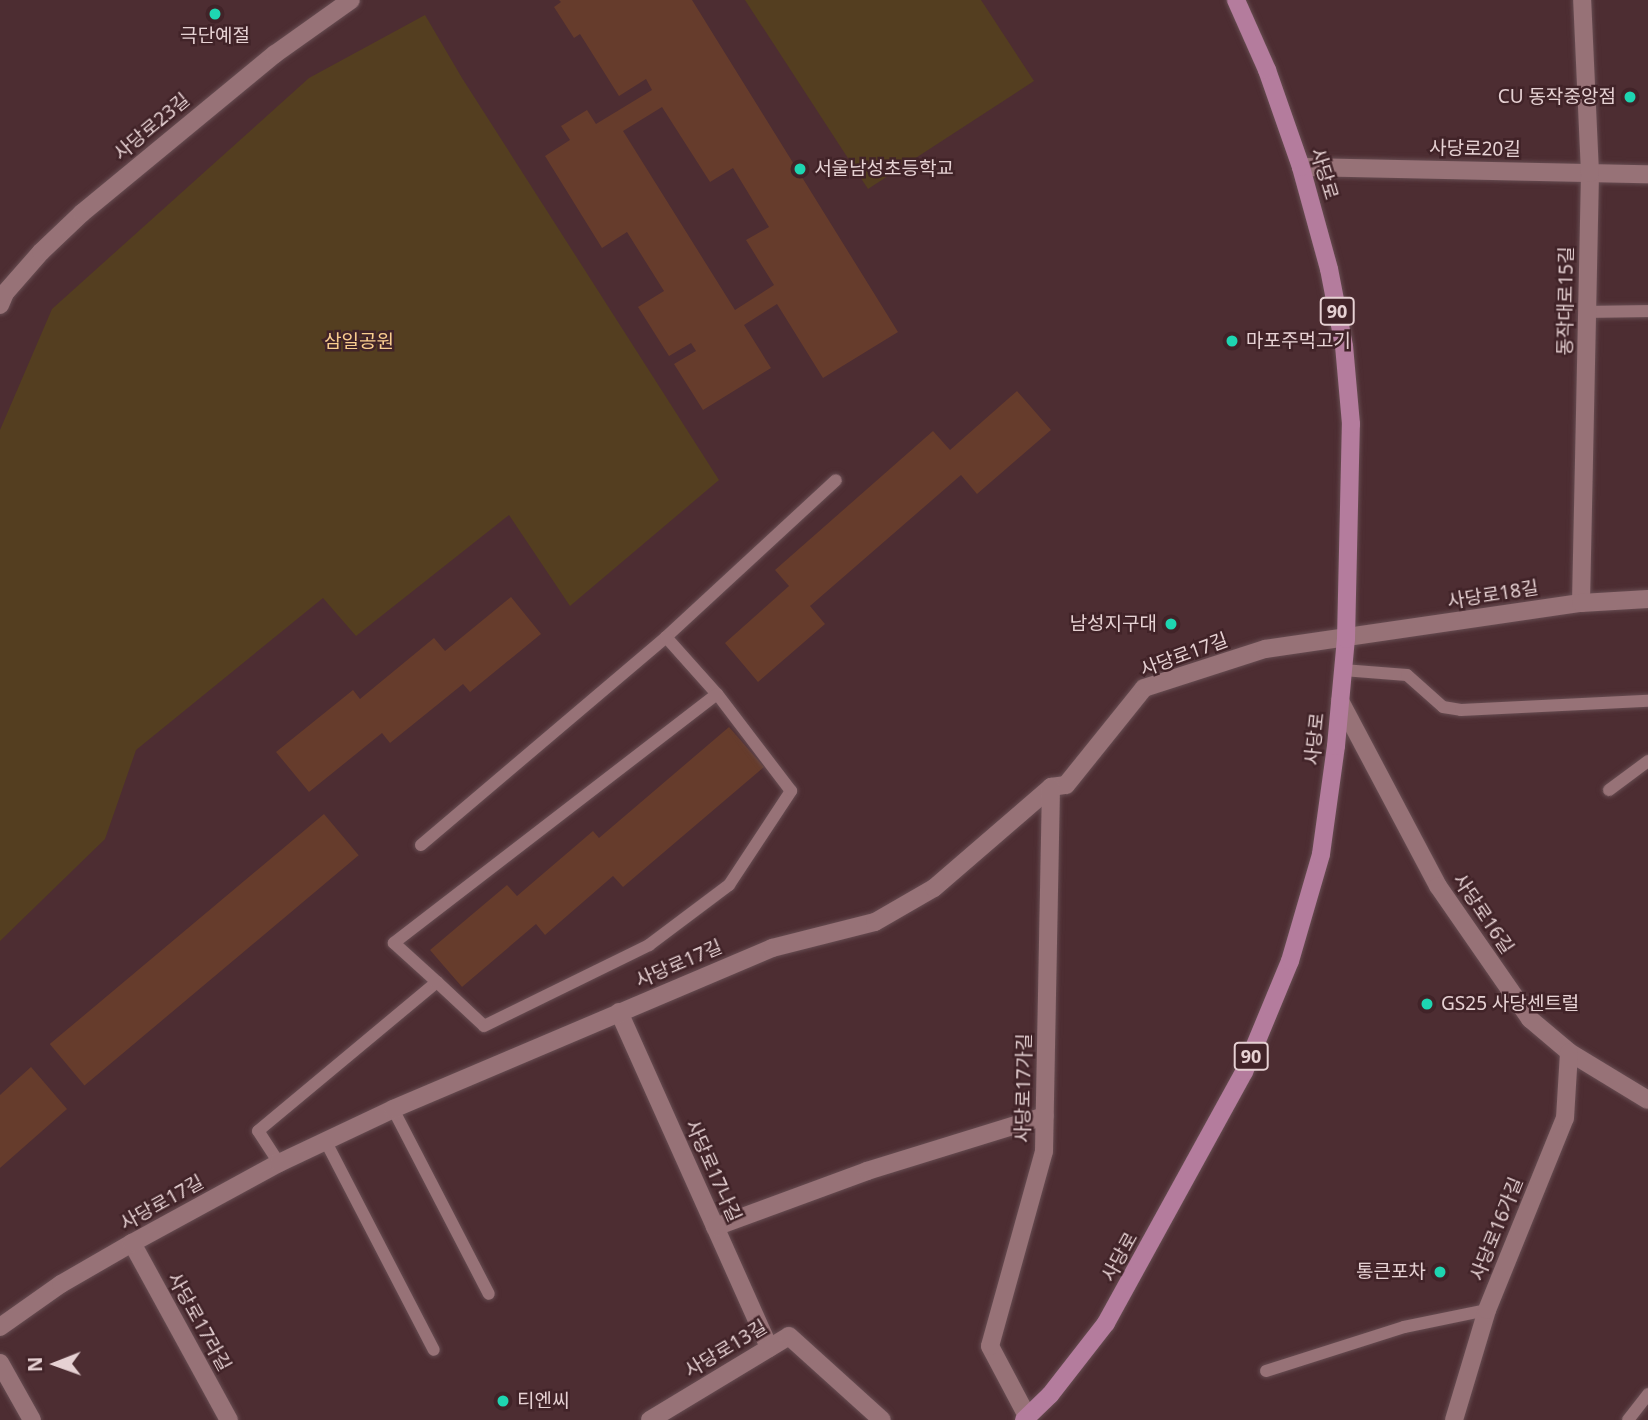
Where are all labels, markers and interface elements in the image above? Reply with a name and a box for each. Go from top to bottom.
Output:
marker: 극단예절 [207,6,223,22]
place label: 극단예절 [180,25,250,47]
place label: CU 동작중앙점 [1498,86,1616,108]
street label: 사당로23길 [110,89,194,165]
marker: CU 동작중앙점 [1622,89,1638,105]
street label: 사당로20길 [1429,137,1521,161]
street label: 사당로 [1305,146,1343,202]
place label: 서울남성초등학교 [814,158,954,180]
marker: 서울남성초등학교 [792,161,808,177]
street label: 동작대로15길 [1554,246,1578,356]
road number: 90 [1320,296,1354,326]
place label: 마포주먹고기 [1246,330,1351,352]
park label: 삼일공원 [324,331,394,353]
marker: 마포주먹고기 [1224,333,1240,349]
street label: 사당로18길 [1446,577,1540,613]
place label: 남성지구대 [1070,613,1157,635]
marker: 남성지구대 [1163,616,1179,632]
street label: 사당로17길 [1137,629,1231,681]
street label: 사당로 [1301,712,1329,766]
street label: 사당로16길 [1448,870,1518,958]
street label: 사당로17길 [632,936,726,992]
place label: GS25 사당센트럴 [1441,993,1579,1015]
marker: GS25 사당센트럴 [1419,996,1435,1012]
street label: 사당로17가길 [1012,1033,1036,1143]
road number: 90 [1234,1042,1268,1070]
street label: 사당로17나길 [680,1117,746,1225]
street label: 사당로17길 [116,1171,208,1235]
street label: 사당로16가길 [1466,1174,1528,1284]
street label: 사당로 [1097,1229,1143,1285]
place label: 통큰포차 [1356,1261,1426,1283]
marker: 통큰포차 [1432,1264,1448,1280]
street label: 사당로17라길 [163,1269,235,1375]
street label: 사당로13길 [681,1316,771,1382]
north arrow [21,1329,91,1399]
text: N [22,1356,48,1372]
place label: 티엔씨 [517,1390,569,1412]
marker: 티엔씨 [495,1393,511,1409]

